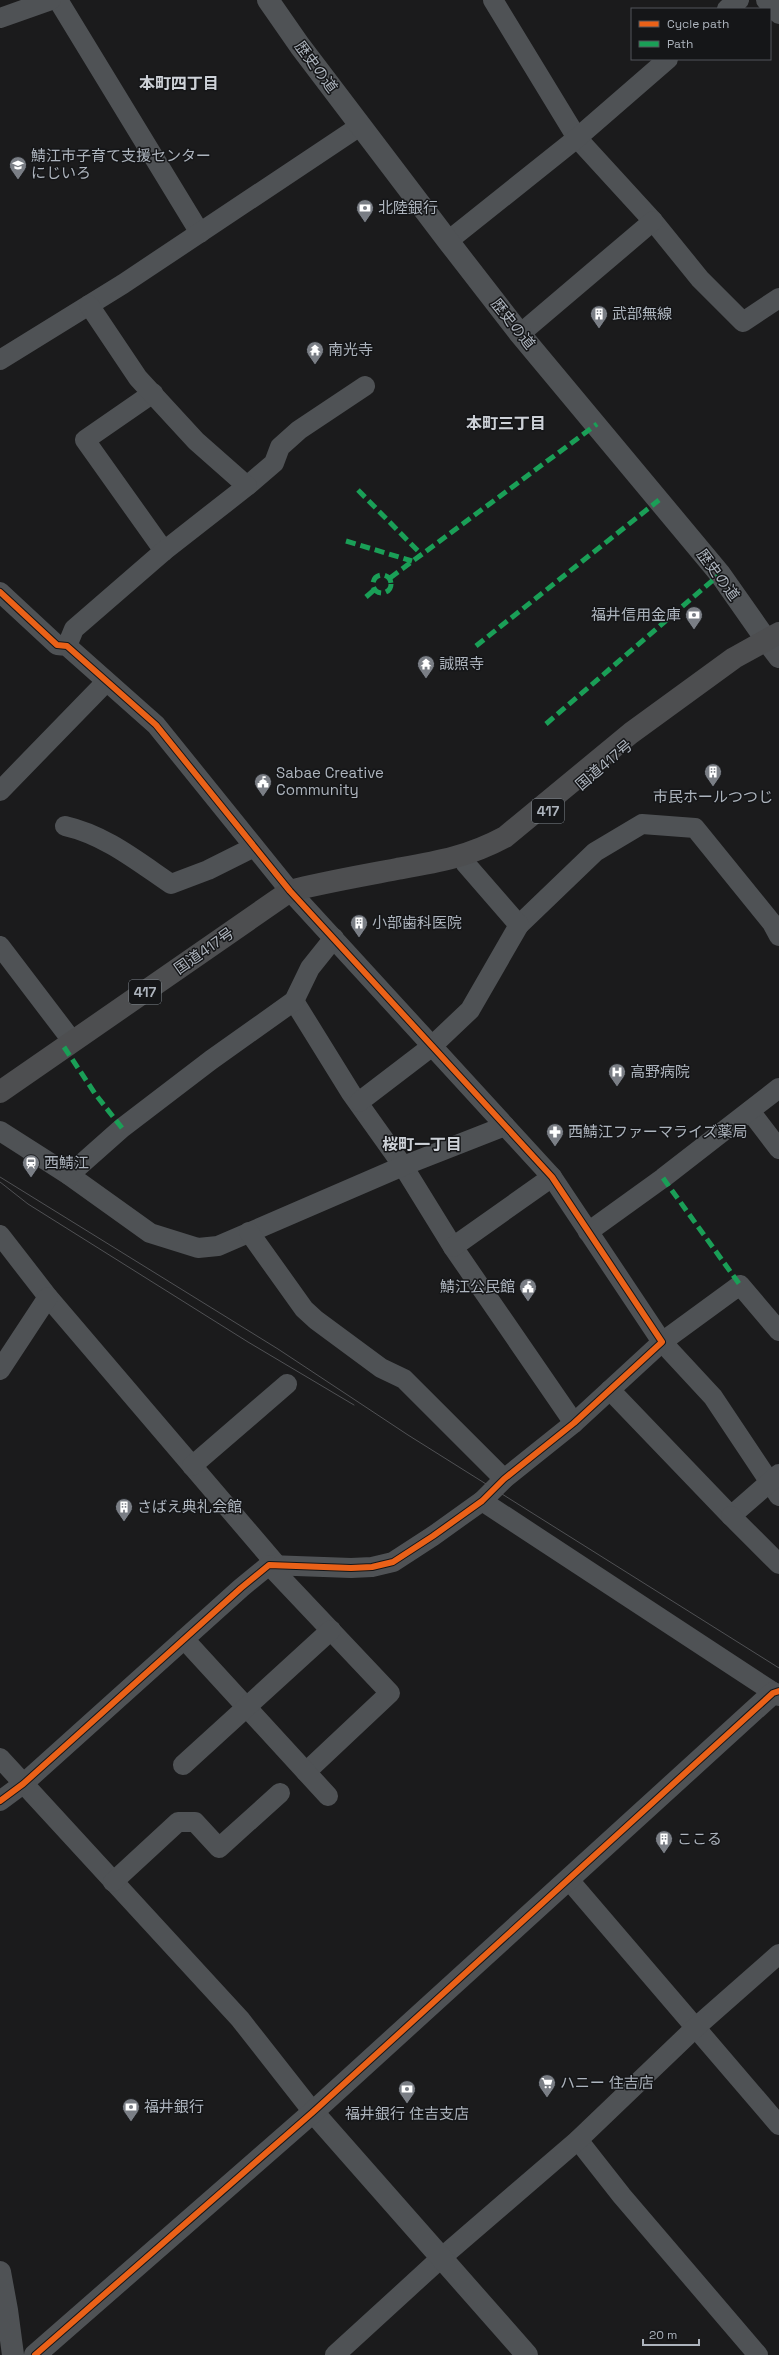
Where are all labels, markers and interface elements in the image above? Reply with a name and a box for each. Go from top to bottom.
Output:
legend [631,8,771,60]
text: Cycle path [667,16,729,32]
text: Path [667,36,693,52]
street label: 歴史の道 [291,37,342,96]
district label: 本町四丁目 [139,73,219,94]
place label: 鯖江市子育て支援センター にじいろ [31,146,211,182]
school or university icon: 鯖江市子育て支援センター にじいろ [8,155,28,180]
bank icon: 北陸銀行 [355,198,375,223]
place label: 北陸銀行 [378,198,438,217]
street label: 歴史の道 [487,294,540,353]
building icon: 武部無線 [589,304,609,329]
place label: 武部無線 [612,304,672,323]
temple icon: 南光寺 [305,340,325,365]
place label: 南光寺 [328,340,373,359]
district label: 本町三丁目 [466,413,546,434]
street label: 歴史の道 [693,545,744,604]
place label: 福井信用金庫 [591,605,681,624]
bank icon: 福井信用金庫 [684,605,704,630]
temple icon: 誠照寺 [416,654,436,679]
place label: 誠照寺 [439,654,484,673]
street label: 国道417号 [571,735,636,794]
building icon: 市民ホールつつじ [703,762,723,787]
place label: Sabae Creative Community [276,763,384,799]
public building icon: Sabae Creative Community [253,772,273,797]
place label: 市民ホールつつじ [653,787,773,806]
road number: 417 [532,799,564,823]
building icon: 小部歯科医院 [349,913,369,938]
place label: 小部歯科医院 [372,913,462,932]
street label: 国道417号 [170,923,237,978]
road number: 417 [129,980,161,1004]
hospital icon: 高野病院 [607,1062,627,1087]
place label: 高野病院 [630,1062,690,1081]
pharmacy icon: 西鯖江ファーマライズ薬局 [545,1122,565,1147]
place label: 西鯖江ファーマライズ薬局 [568,1122,748,1141]
district label: 桜町一丁目 [382,1134,462,1155]
station icon: 西鯖江 [21,1153,41,1178]
place label: 西鯖江 [44,1153,89,1172]
place label: 鯖江公民館 [440,1277,515,1296]
public building icon: 鯖江公民館 [518,1277,538,1302]
building icon: さばえ典礼会館 [114,1497,134,1522]
place label: さばえ典礼会館 [137,1497,242,1516]
building icon: ここる [654,1829,674,1854]
place label: ここる [677,1829,722,1848]
supermarket icon: ハニー 住吉店 [537,2073,557,2098]
place label: ハニー 住吉店 [560,2073,654,2092]
bank icon: 福井銀行 住吉支店 [397,2079,417,2104]
bank icon: 福井銀行 [121,2097,141,2122]
place label: 福井銀行 [144,2097,204,2116]
place label: 福井銀行 住吉支店 [345,2104,469,2123]
scale bar [643,2321,699,2347]
text: 20 m [649,2327,677,2343]

